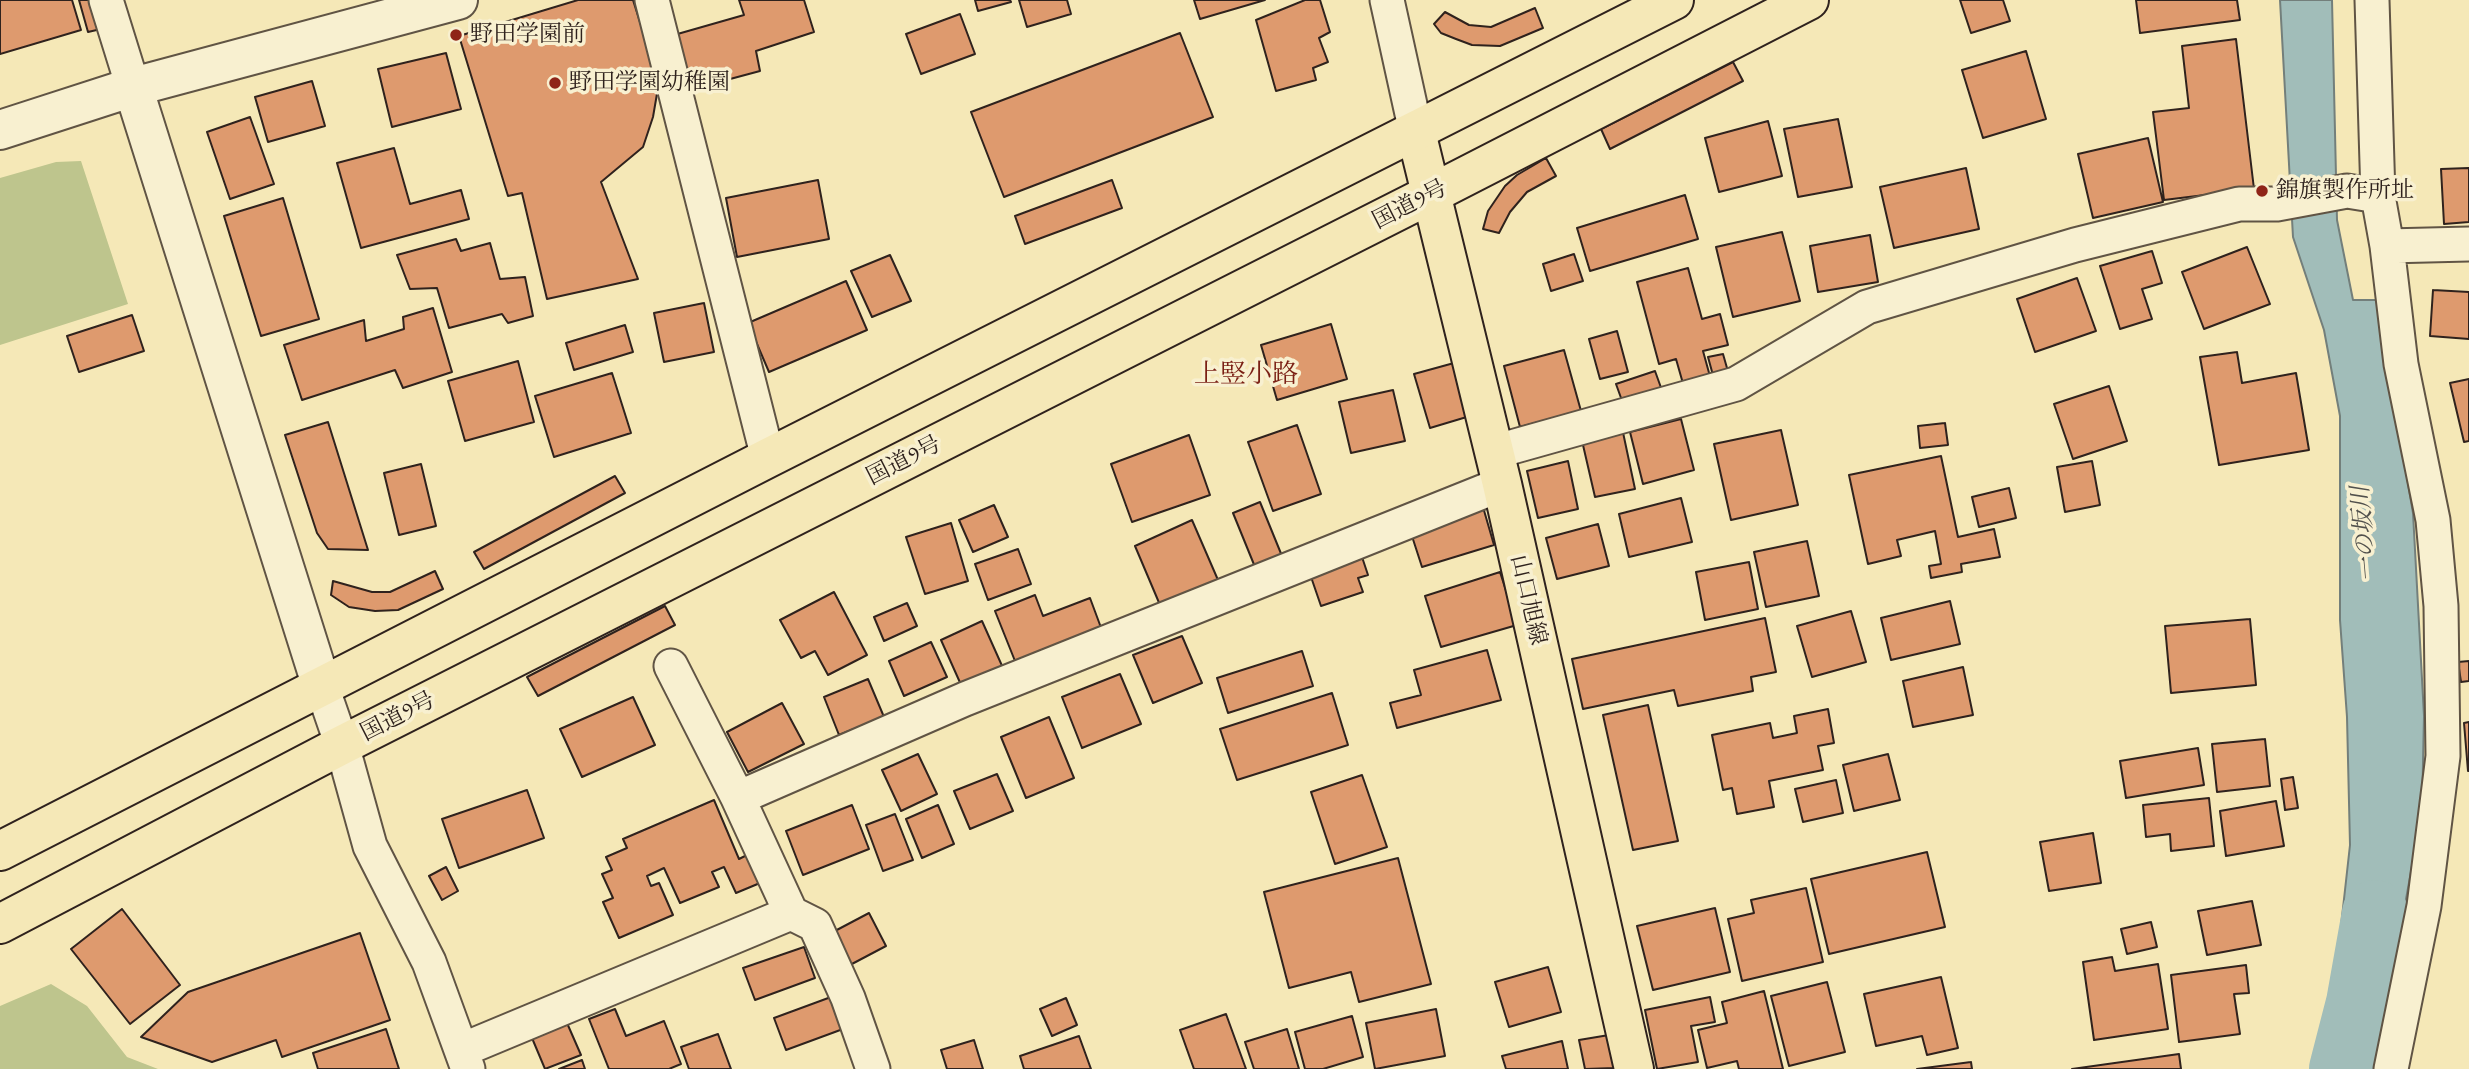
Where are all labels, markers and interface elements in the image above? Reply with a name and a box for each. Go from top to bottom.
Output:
place label: 野田学園前 [470,21,585,49]
marker: 野田学園前 [448,27,464,43]
place label: 野田学園幼稚園 [569,69,730,97]
marker: 野田学園幼稚園 [547,75,563,91]
street label: 国道9号 [1368,175,1452,235]
place label: 錦旗製作所址 [2276,177,2414,205]
marker: 錦旗製作所址 [2254,183,2270,199]
district label: 上竪小路 [1194,359,1298,391]
street label: 国道9号 [862,431,946,491]
water label: 一の坂川 [2346,485,2384,583]
street label: 山口旭線 [1504,552,1552,648]
street label: 国道9号 [356,687,440,747]

